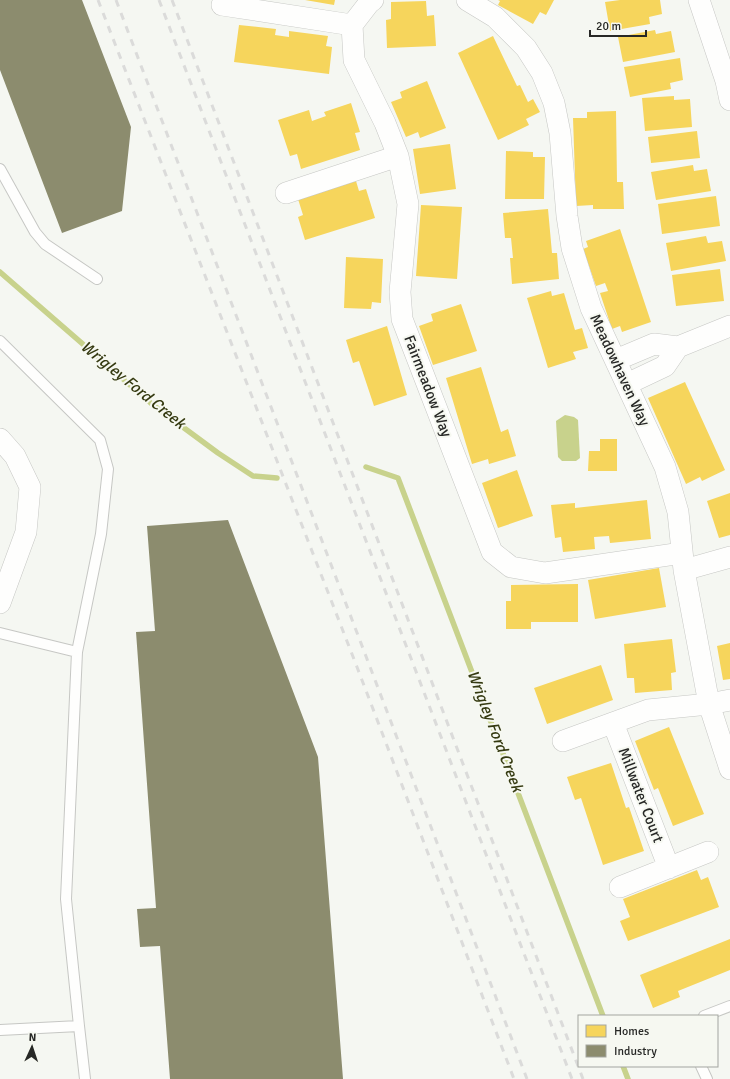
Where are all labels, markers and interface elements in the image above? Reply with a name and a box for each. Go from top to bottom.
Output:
scale bar [590,12,646,38]
text: 20 m [596,19,621,34]
street label: Meadowhaven Way [586,311,654,429]
street label: Fairmeadow Way [400,332,456,440]
water label: Wrigley Ford Creek [77,337,191,435]
water label: Wrigley Ford Creek [463,667,528,797]
street label: Millwater Court [615,745,667,845]
legend [578,1015,718,1067]
text: Homes [614,1024,649,1039]
north arrow [12,1027,52,1067]
text: N [28,1031,37,1044]
text: Industry [614,1044,657,1059]

